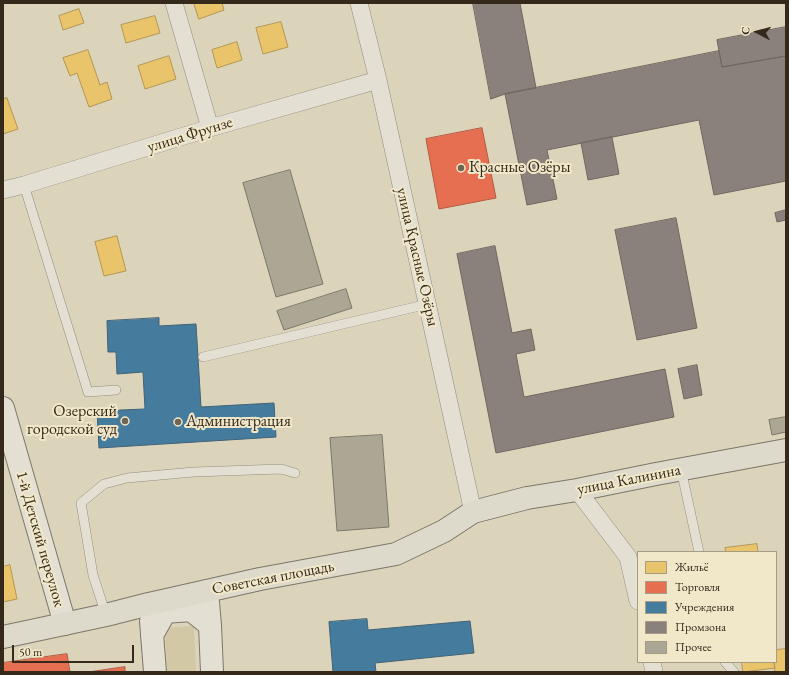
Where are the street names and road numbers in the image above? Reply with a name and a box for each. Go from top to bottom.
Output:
street label: улица Фрунзе [145,113,235,157]
street label: улица Красные Озёры [392,186,442,328]
street label: улица Калинина [576,461,682,499]
street label: 1-й Детский переулок [11,469,69,609]
street label: Советская площадь [210,557,336,599]

